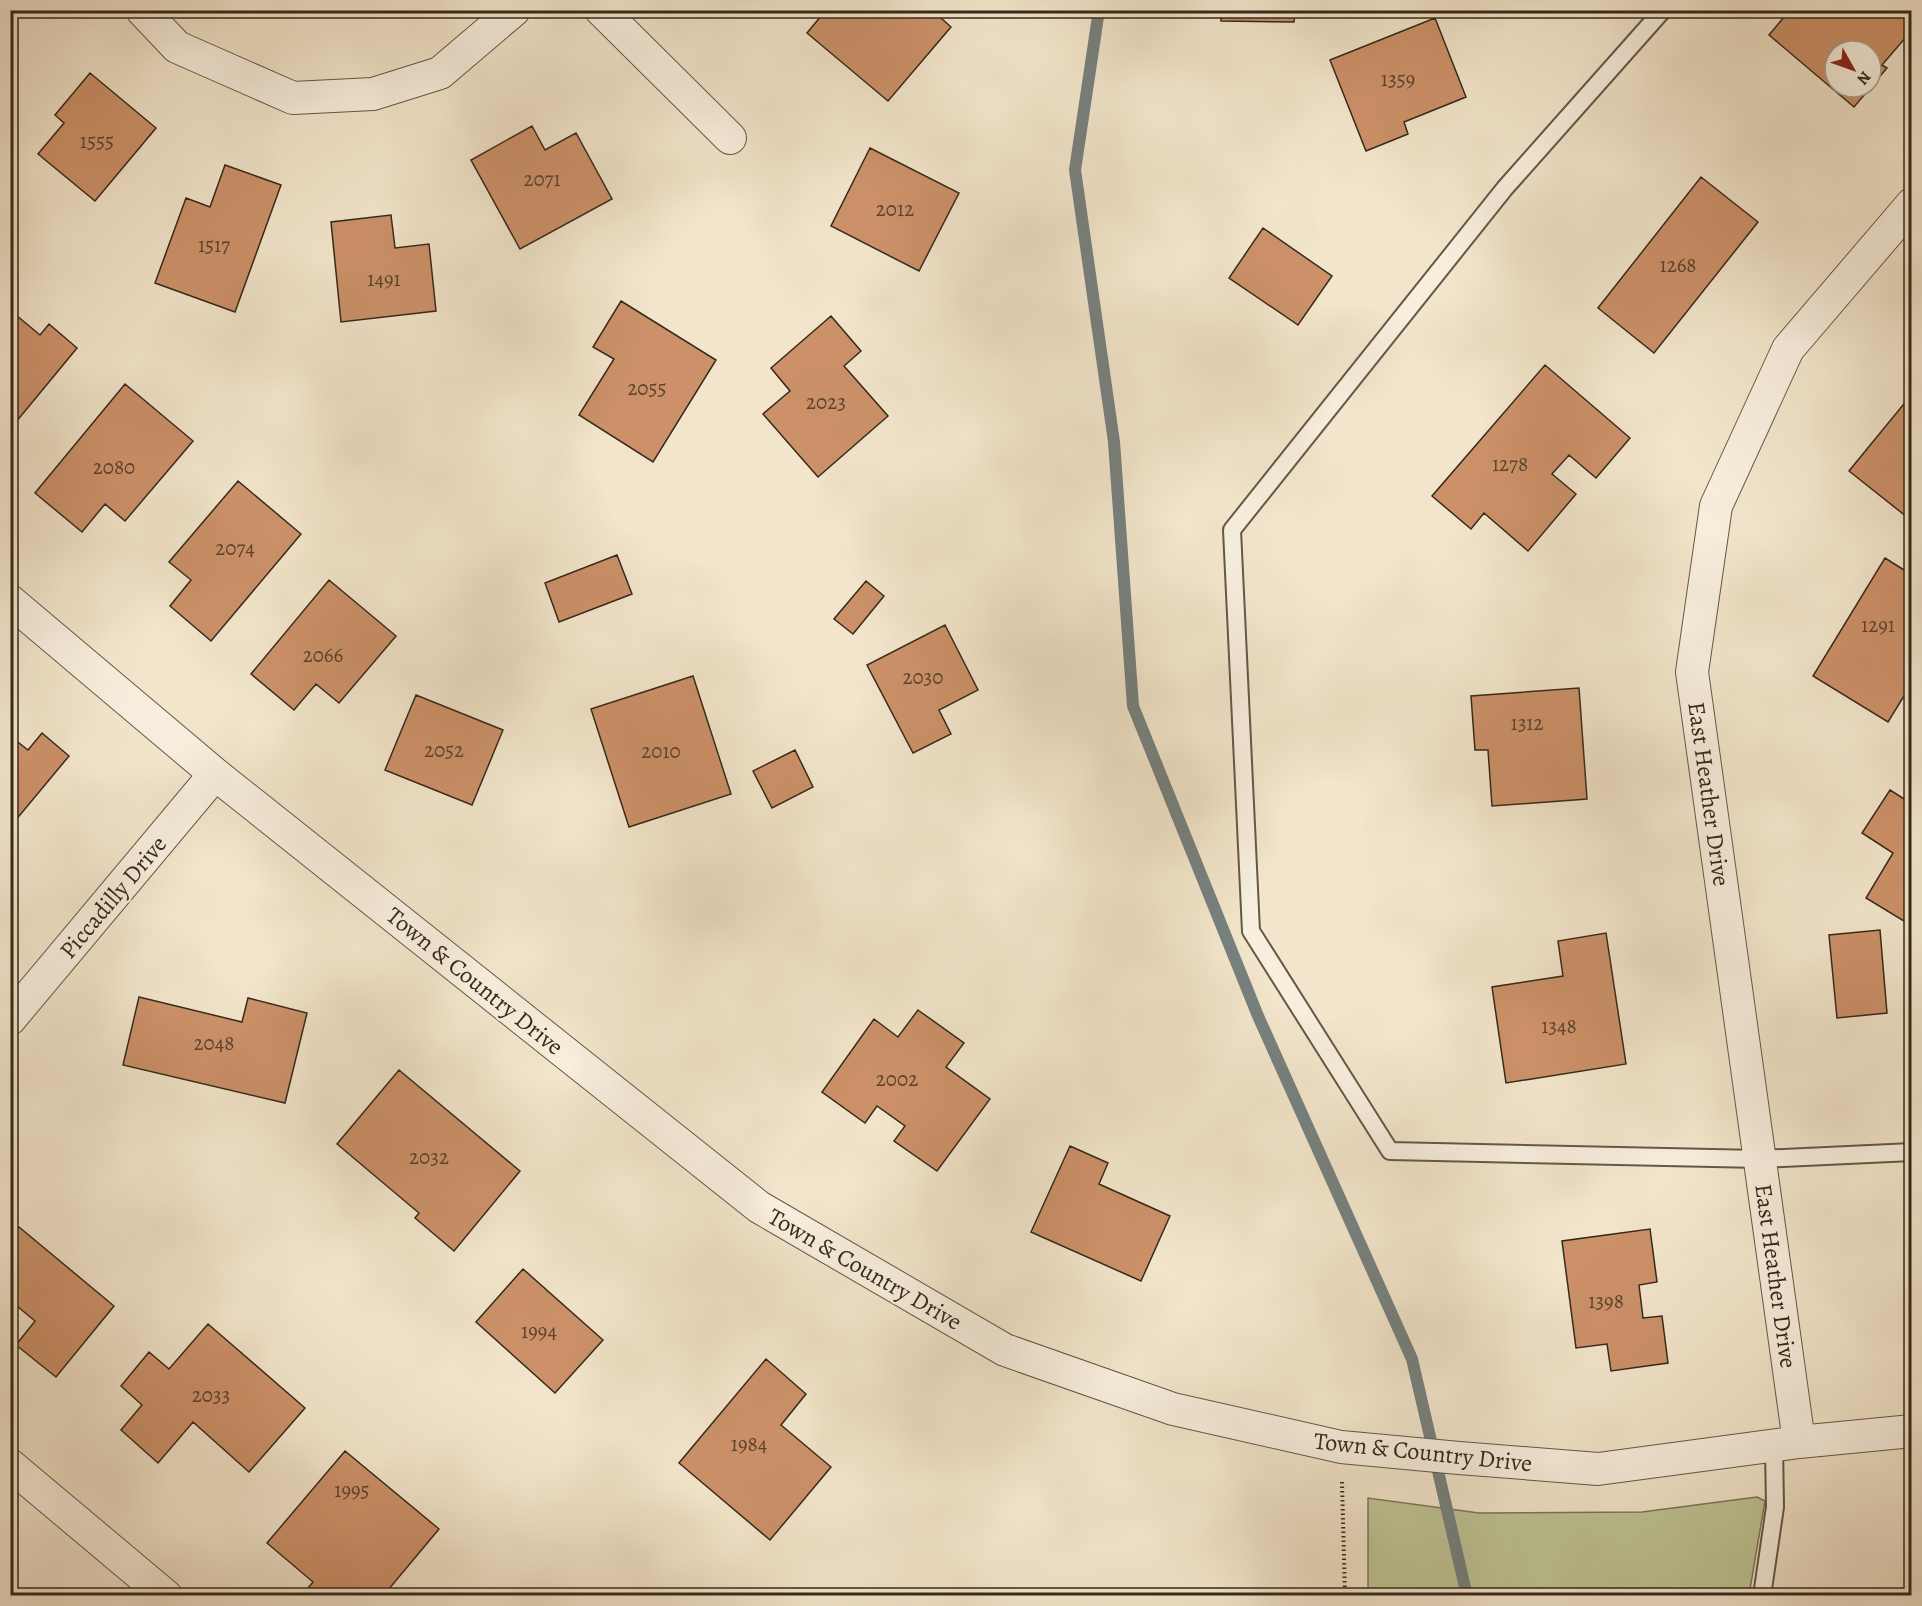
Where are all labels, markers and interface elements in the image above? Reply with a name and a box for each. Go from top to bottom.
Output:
north arrow [1823,39,1883,99]
house number: 1359 [1381,65,1415,93]
text: N [1851,66,1876,90]
house number: 1555 [80,127,114,155]
house number: 2071 [523,165,561,193]
house number: 2012 [876,195,914,223]
house number: 1517 [198,231,230,259]
house number: 1268 [1659,251,1697,279]
house number: 1491 [367,265,401,293]
house number: 2055 [627,374,667,402]
house number: 2023 [806,388,846,416]
house number: 1278 [1492,450,1528,478]
house number: 2080 [93,453,135,481]
house number: 2074 [215,534,255,562]
house number: 1291 [1861,611,1895,639]
house number: 2066 [303,641,344,669]
house number: 2030 [902,663,944,691]
street label: East Heather Drive [1680,700,1738,888]
house number: 1312 [1510,709,1544,737]
house number: 2052 [424,736,464,764]
house number: 2010 [641,737,681,765]
street label: Piccadilly Drive [52,829,174,965]
street label: Town & Country Drive [380,900,570,1062]
house number: 1348 [1541,1012,1577,1040]
house number: 2048 [194,1029,234,1057]
house number: 2002 [876,1065,918,1093]
house number: 2032 [409,1143,449,1171]
street label: East Heather Drive [1747,1182,1805,1370]
street label: Town & Country Drive [762,1200,968,1338]
house number: 1398 [1588,1287,1624,1315]
house number: 1994 [521,1317,557,1345]
house number: 2033 [192,1381,230,1409]
street label: Town & Country Drive [1312,1425,1534,1479]
house number: 1984 [731,1430,767,1458]
house number: 1995 [334,1476,370,1504]

